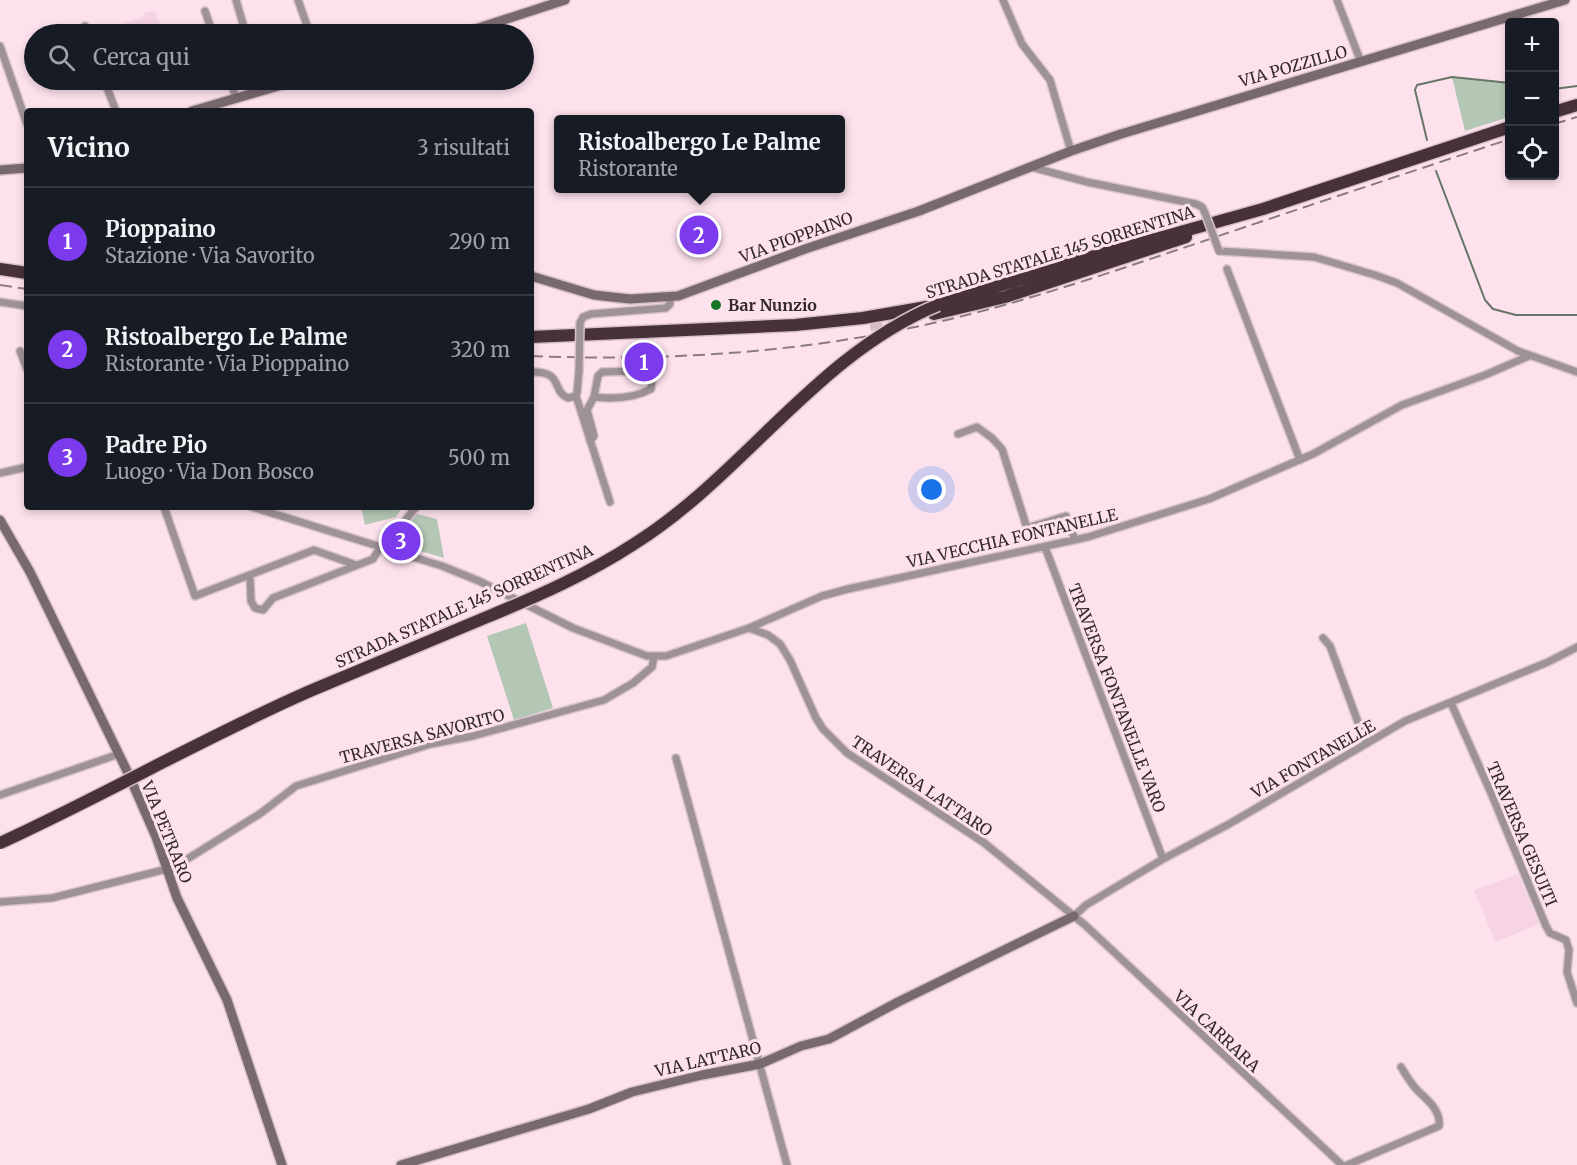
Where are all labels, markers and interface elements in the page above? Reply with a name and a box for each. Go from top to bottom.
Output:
map controls [1505,18,1559,180]
button: + [1505,18,1559,72]
search box [24,24,534,90]
icon: search [45,41,78,74]
street label: VIA POZZILLO [1236,41,1350,91]
text: Cerca qui [93,43,190,71]
button: − [1505,72,1559,126]
popup [554,115,845,193]
button: locate [1505,126,1559,180]
text: Ristoalbergo Le Palme [578,128,821,156]
text: Vicino [48,131,130,164]
text: 3 risultati [417,135,510,160]
text: Ristorante [578,156,678,181]
street label: STRADA STATALE 145 SORRENTINA [923,201,1198,303]
street label: VIA PIOPPAINO [736,207,856,267]
pin: 2 [680,212,718,258]
text: Pioppaino [105,215,216,243]
text: 1 [63,229,72,254]
text: 290 m [449,229,510,254]
text: Stazione · Via Savorito [105,243,315,268]
place label: Bar Nunzio [728,295,817,315]
marker: Bar Nunzio [709,298,723,312]
text: Ristoalbergo Le Palme [105,323,347,351]
text: 2 [62,337,73,362]
text: 320 m [450,337,510,362]
pin: 1 [624,340,664,385]
text: Ristorante · Via Pioppaino [105,351,349,376]
text: Padre Pio [105,431,207,459]
text: 3 [62,445,73,470]
text: 500 m [448,445,510,470]
text: Luogo · Via Don Bosco [105,459,314,484]
your location [917,475,946,504]
street label: VIA VECCHIA FONTANELLE [904,504,1120,572]
pin: 3 [382,518,420,564]
street label: STRADA STATALE 145 SORRENTINA [332,540,597,672]
street label: TRAVERSA FONTANELLE VARO [1064,581,1170,816]
street label: TRAVERSA SAVORITO [337,704,507,768]
street label: VIA FONTANELLE [1247,715,1379,803]
street label: TRAVERSA LATTARO [848,731,997,841]
street label: TRAVERSA GESUITI [1482,759,1562,909]
street label: VIA PETRARO [137,777,197,886]
street label: VIA CARRARA [1169,985,1265,1077]
street label: VIA LATTARO [652,1037,764,1081]

